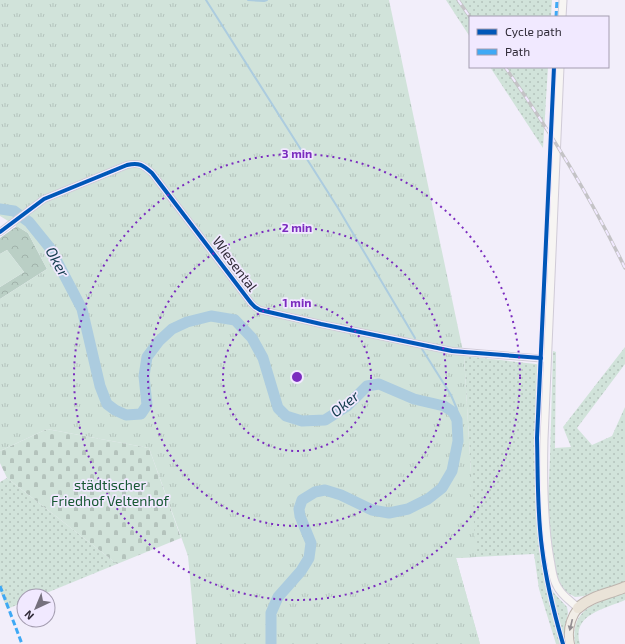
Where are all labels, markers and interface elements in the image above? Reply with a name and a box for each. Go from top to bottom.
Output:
legend [469,16,609,68]
text: Cycle path [505,24,562,38]
text: Path [505,44,530,58]
text: 3 min [282,146,312,160]
text: 2 min [282,220,312,234]
street label: Wiesental [209,233,262,295]
water label: Oker [42,243,74,281]
text: 1 min [283,295,311,309]
centre of rings [290,370,304,384]
water label: Oker [326,386,363,420]
park label: städtischer Friedhof Veltenhof [51,476,170,509]
north arrow [16,588,56,628]
text: N [21,608,36,623]
one-way arrow [567,619,573,631]

